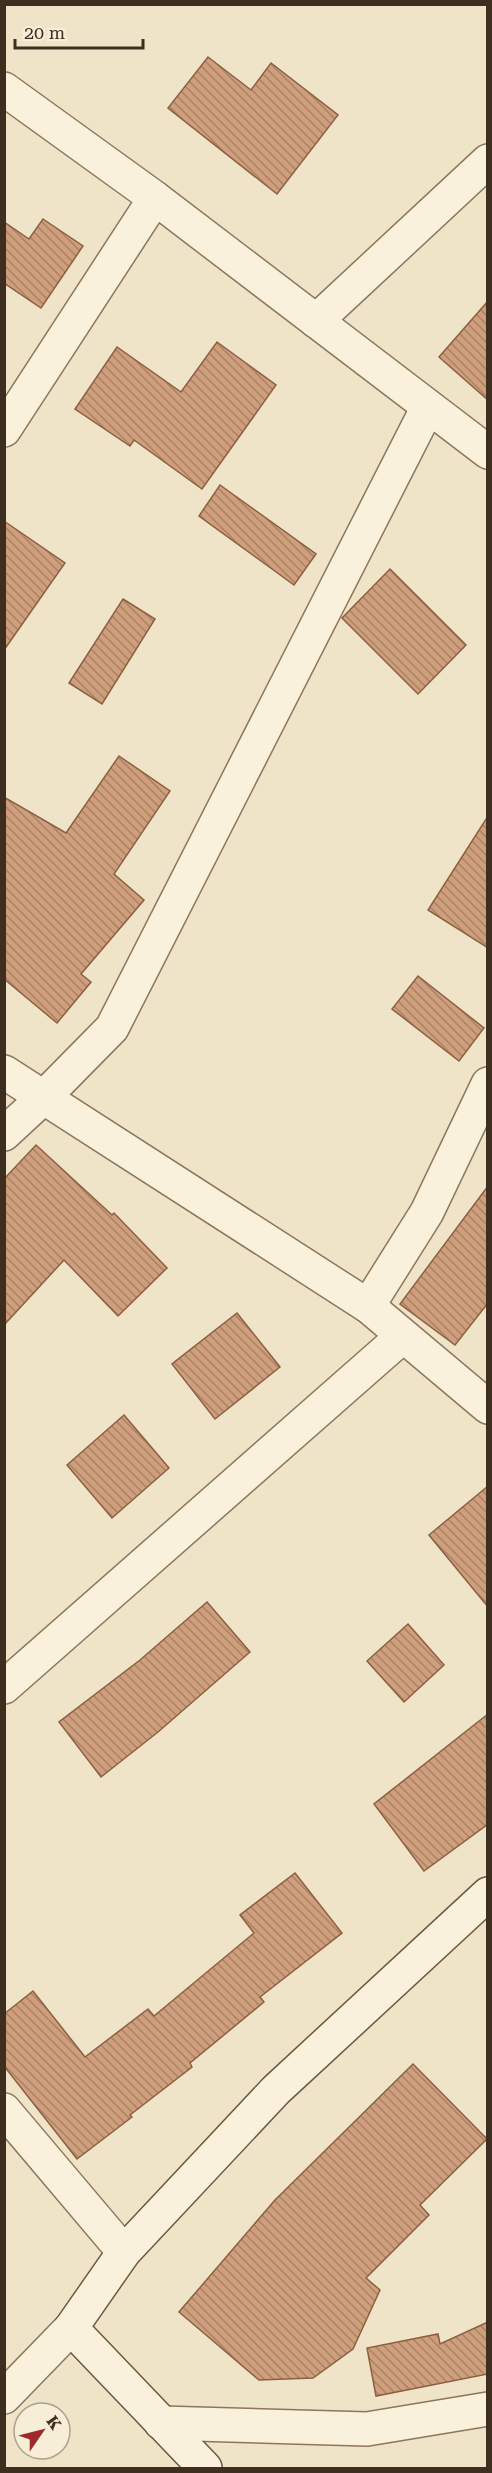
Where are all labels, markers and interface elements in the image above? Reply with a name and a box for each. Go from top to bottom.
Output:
scale bar [15,12,142,50]
text: 20 m [24,22,65,43]
north arrow [12,2401,72,2461]
text: K [42,2412,66,2434]

